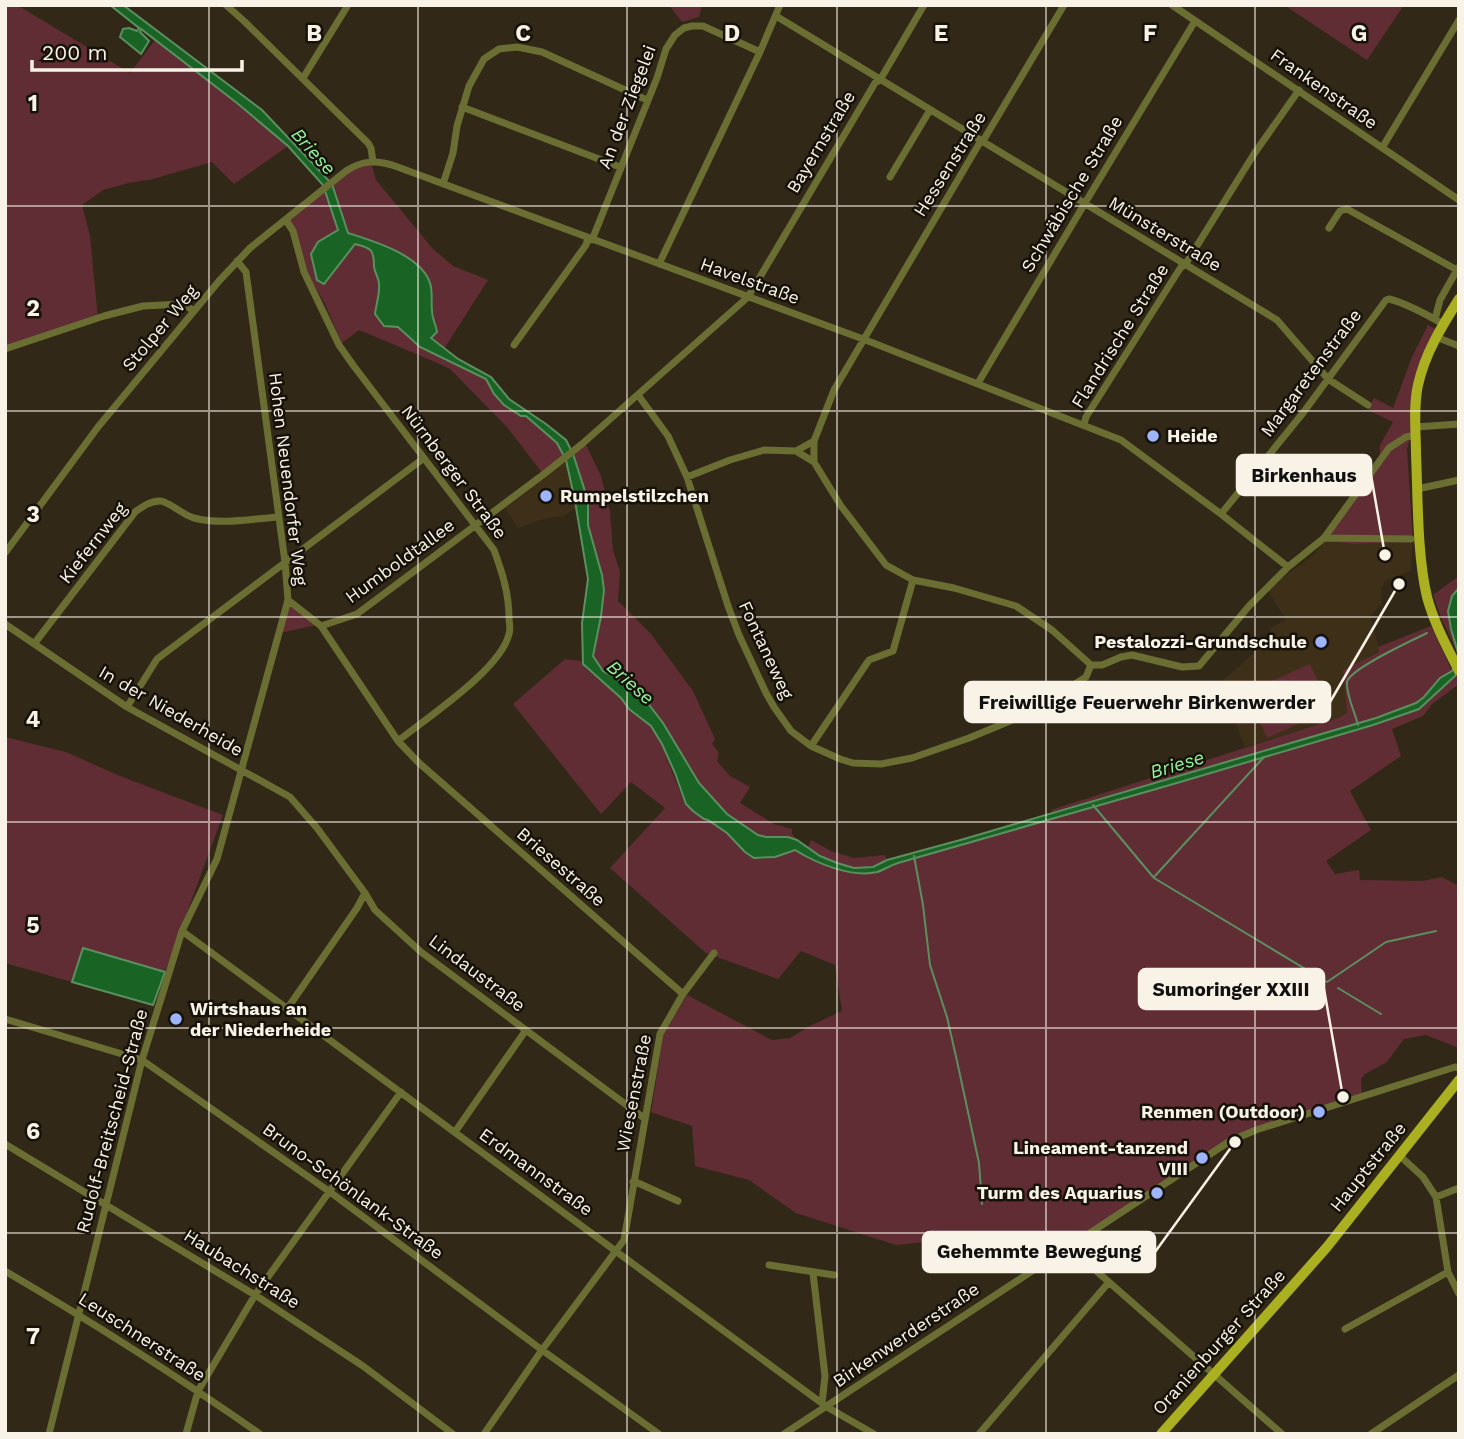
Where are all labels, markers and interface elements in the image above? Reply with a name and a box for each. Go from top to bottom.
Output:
text: B [306,20,322,47]
text: C [515,20,531,47]
text: D [724,20,740,47]
text: E [934,20,948,47]
text: F [1143,20,1157,47]
text: G [1351,20,1367,47]
scale bar [32,28,242,72]
text: 200 m [42,40,108,65]
street label: An der Ziegelei [593,42,660,172]
street label: Frankenstraße [1267,44,1382,133]
street label: Bayernstraße [782,87,859,197]
text: 1 [28,90,38,117]
street label: Hessenstraße [909,107,990,220]
street label: Schwäbische Straße [1017,112,1127,276]
water label: Briese [286,123,341,180]
street label: Münsterstraße [1105,192,1225,275]
street label: Havelstraße [698,253,803,308]
street label: Flandrische Straße [1067,260,1173,412]
street label: Stolper Weg [117,280,202,375]
text: 2 [26,295,40,322]
street label: Margaretenstraße [1256,305,1365,441]
street label: Hohen Neuendorfer Weg [265,371,312,587]
street label: Nürnberger Straße [397,401,512,543]
place label: Heide [1167,425,1218,446]
marker: Heide [1145,428,1161,444]
callout: Birkenhaus [1237,455,1371,495]
text: Birkenhaus [1251,464,1357,487]
place label: Rumpelstilzchen [560,485,709,506]
marker: Rumpelstilzchen [538,488,554,504]
street label: Kiefernweg [54,498,131,587]
text: 3 [26,501,40,528]
street label: Humboldtallee [341,514,458,607]
street label: Fontaneweg [735,598,798,702]
place label: Pestalozzi-Grundschule [1094,631,1307,652]
marker: Pestalozzi-Grundschule [1313,634,1329,650]
water label: Briese [602,655,659,710]
street label: In der Niederheide [96,661,247,760]
callout: Freiwillige Feuerwehr Birkenwerder [965,682,1330,722]
text: Freiwillige Feuerwehr Birkenwerder [979,691,1316,714]
text: 4 [26,706,41,733]
water label: Briese [1147,745,1207,784]
street label: Briesestraße [513,823,610,911]
text: 5 [26,912,40,939]
street label: Lindaustraße [425,930,530,1016]
callout: Sumoringer XXIII [1139,969,1324,1009]
text: Sumoringer XXIII [1153,978,1309,1001]
place label: Wirtshaus an der Niederheide [190,998,331,1040]
street label: Rudolf-Breitscheid-Straße [71,1007,152,1235]
marker: Wirtshaus an der Niederheide [168,1011,184,1027]
street label: Wiesenstraße [612,1032,655,1153]
place label: Renmen (Outdoor) [1141,1101,1305,1122]
marker: Renmen (Outdoor) [1311,1104,1327,1120]
text: 6 [26,1118,40,1145]
street label: Bruno-Schönlank-Straße [259,1118,448,1263]
street label: Hauptstraße [1325,1118,1410,1216]
street label: Erdmannstraße [475,1123,597,1220]
place label: Lineament-tanzend VIII [1013,1137,1188,1179]
marker: Lineament-tanzend VIII [1194,1150,1210,1166]
place label: Turm des Aquarius [977,1182,1143,1203]
marker: Turm des Aquarius [1149,1185,1165,1201]
street label: Haubachstraße [180,1224,304,1313]
callout: Gehemmte Bewegung [923,1232,1155,1272]
text: Gehemmte Bewegung [937,1240,1142,1263]
street label: Oranienburger Straße [1148,1265,1289,1419]
street label: Birkenwerderstraße [829,1278,983,1391]
street label: Leuschnerstraße [75,1288,210,1385]
text: 7 [26,1323,40,1350]

